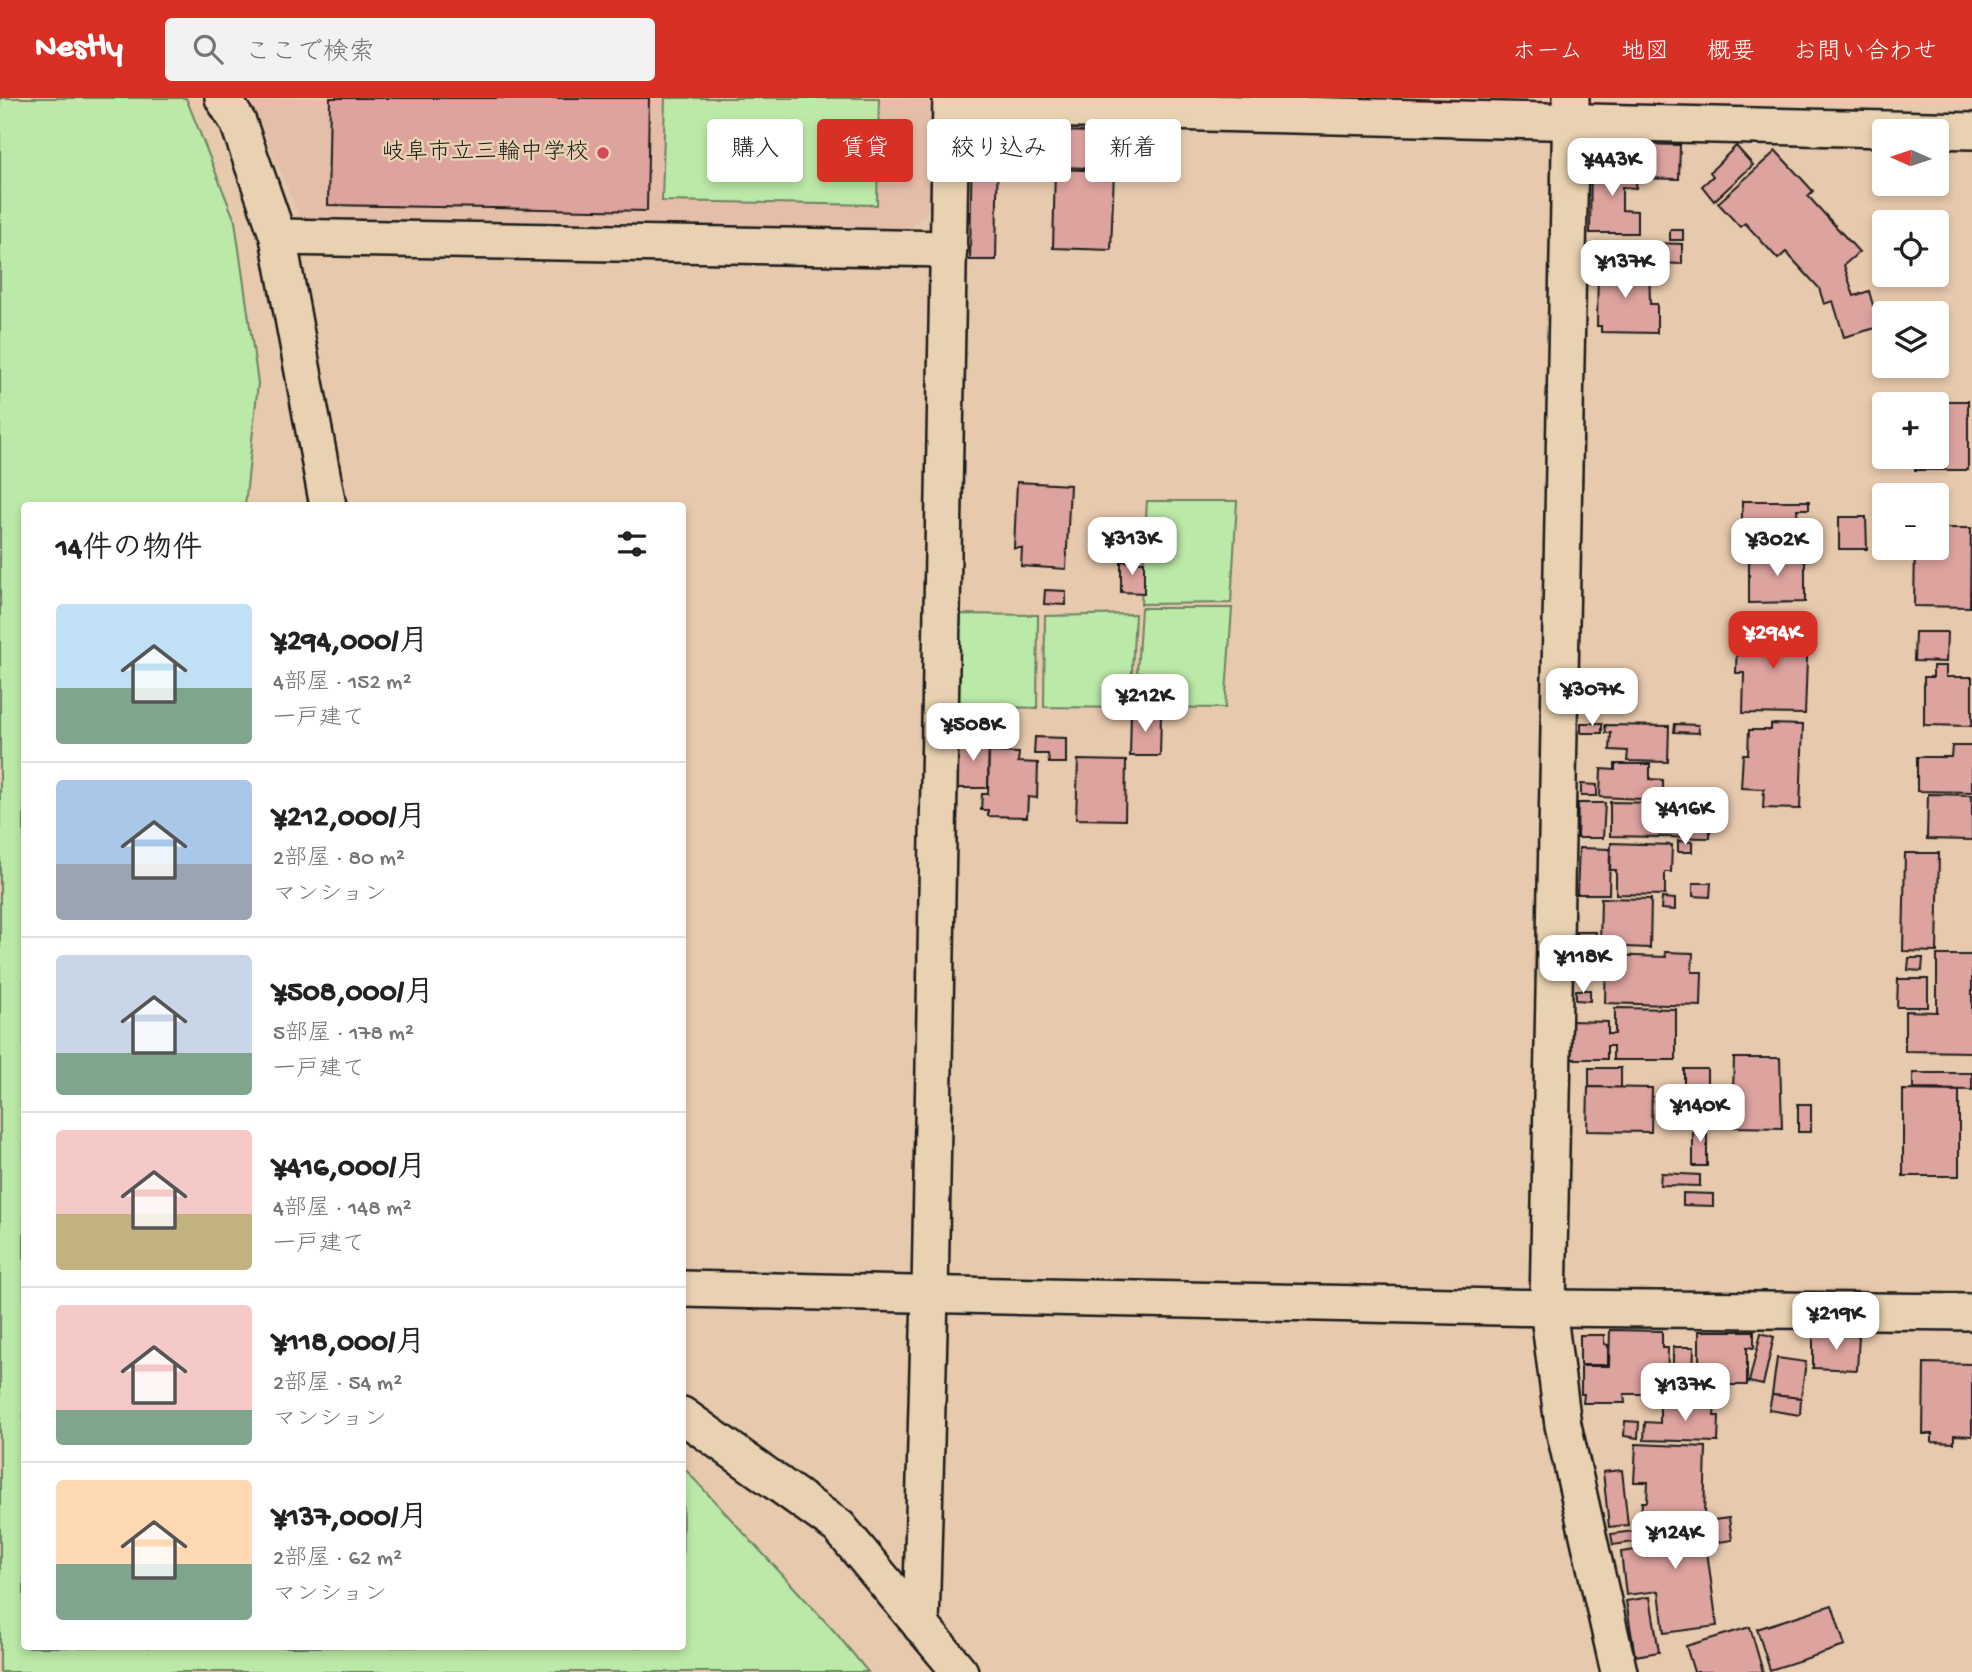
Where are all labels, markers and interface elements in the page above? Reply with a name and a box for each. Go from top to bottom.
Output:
search box [165,18,655,81]
text: Nestly [35,30,123,68]
icon: search [189,30,227,68]
text: ここで検索 [245,39,375,70]
text: ホーム [1512,39,1583,68]
text: 地図 [1621,39,1669,68]
text: 概要 [1707,39,1755,68]
text: お問い合わせ [1793,39,1937,68]
chip: 購入 [707,119,803,182]
chip: 賃貸 [817,119,913,182]
chip: 絞り込み [927,119,1071,182]
chip: 新着 [1085,119,1181,182]
north arrow [1872,119,1950,196]
map controls [1872,119,1949,560]
place label: 岐阜市立三輪中学校 [382,139,589,167]
pin: ¥443K [1563,139,1661,198]
marker: 岐阜市立三輪中学校 [595,145,611,161]
text: ¥443K [1583,147,1641,174]
button: locate [1872,210,1949,287]
pin: ¥137K [1576,240,1674,300]
text: ¥137K [1597,249,1653,276]
button: layers [1872,301,1949,378]
button: + [1872,392,1949,469]
button: − [1872,483,1949,560]
pin: ¥313K [1083,518,1181,577]
pin: ¥302K [1728,518,1826,578]
icon: filters [613,525,651,563]
text: ¥313K [1104,526,1160,553]
text: ¥302K [1747,527,1807,554]
text: 14件の物件 [56,533,202,568]
pin: ¥294K [1724,612,1822,671]
text: ¥294K [1744,620,1802,647]
text: ¥294,000/月 [273,626,429,661]
icon: home [112,632,196,716]
pin: ¥307K [1543,668,1641,728]
text: 4部屋 · 152 m² [273,670,412,697]
pin: ¥212K [1096,674,1194,734]
text: ¥307K [1562,677,1622,704]
text: ¥212K [1117,683,1173,710]
pin: ¥508K [924,704,1022,763]
text: 一戸建て [273,706,365,733]
text: ¥508K [942,712,1004,739]
pin: ¥416K [1636,788,1734,847]
text: ¥416K [1657,796,1713,823]
text: ¥212,000/月 [273,802,426,837]
icon: home [112,808,196,892]
text: 2部屋 · 80 m² [273,846,405,873]
text: マンション [273,882,387,909]
pin: ¥118K [1534,936,1632,995]
text: ¥118K [1556,944,1610,971]
text: ¥508,000/月 [273,977,434,1012]
icon: home [112,983,196,1067]
text: 5部屋 · 178 m² [273,1021,414,1048]
text: 一戸建て [273,1057,365,1084]
pin: ¥140K [1651,1084,1749,1144]
text: ¥140K [1672,1093,1728,1120]
text: ¥416,000/月 [273,1152,426,1187]
icon: home [112,1158,196,1242]
text: 4部屋 · 148 m² [273,1196,412,1223]
text: 一戸建て [273,1232,365,1259]
pin: ¥219K [1787,1292,1885,1352]
text: ¥219K [1808,1301,1864,1328]
text: ¥118,000/月 [273,1327,425,1362]
icon: home [112,1333,196,1417]
pin: ¥137K [1636,1364,1734,1423]
text: 2部屋 · 54 m² [273,1371,402,1398]
text: ¥137K [1657,1372,1713,1399]
text: マンション [273,1407,387,1434]
text: ¥137,000/月 [273,1502,428,1537]
icon: home [112,1508,196,1592]
pin: ¥124K [1626,1512,1724,1571]
text: ¥124K [1648,1520,1702,1547]
text: 2部屋 · 62 m² [273,1546,402,1573]
text: マンション [273,1582,387,1609]

